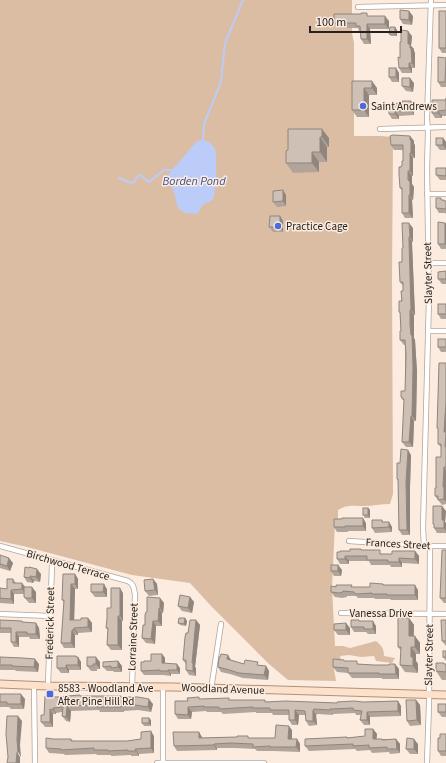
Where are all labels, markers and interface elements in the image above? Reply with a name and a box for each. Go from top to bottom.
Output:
scale bar [310,8,401,34]
text: 100 m [316,14,346,31]
place label: Saint Andrews [371,99,437,114]
marker: Saint Andrews [358,101,368,111]
water label: Borden Pond [162,173,226,190]
place label: Practice Cage [286,219,348,234]
marker: Practice Cage [273,221,283,231]
street label: Slayter Street [420,242,436,304]
street label: Frances Street [365,535,431,553]
street label: Birchwood Terrace [25,546,112,584]
street label: Frederick Street [42,586,58,659]
street label: Lorraine Street [124,602,142,671]
street label: Vanessa Drive [349,606,413,621]
street label: Slayter Street [421,624,437,686]
street label: Woodland Avenue [181,680,265,698]
place label: 8583 - Woodland Ave After Pine Hill Rd [58,681,154,709]
marker: 8583 - Woodland Ave After Pine Hill Rd [45,689,55,699]

